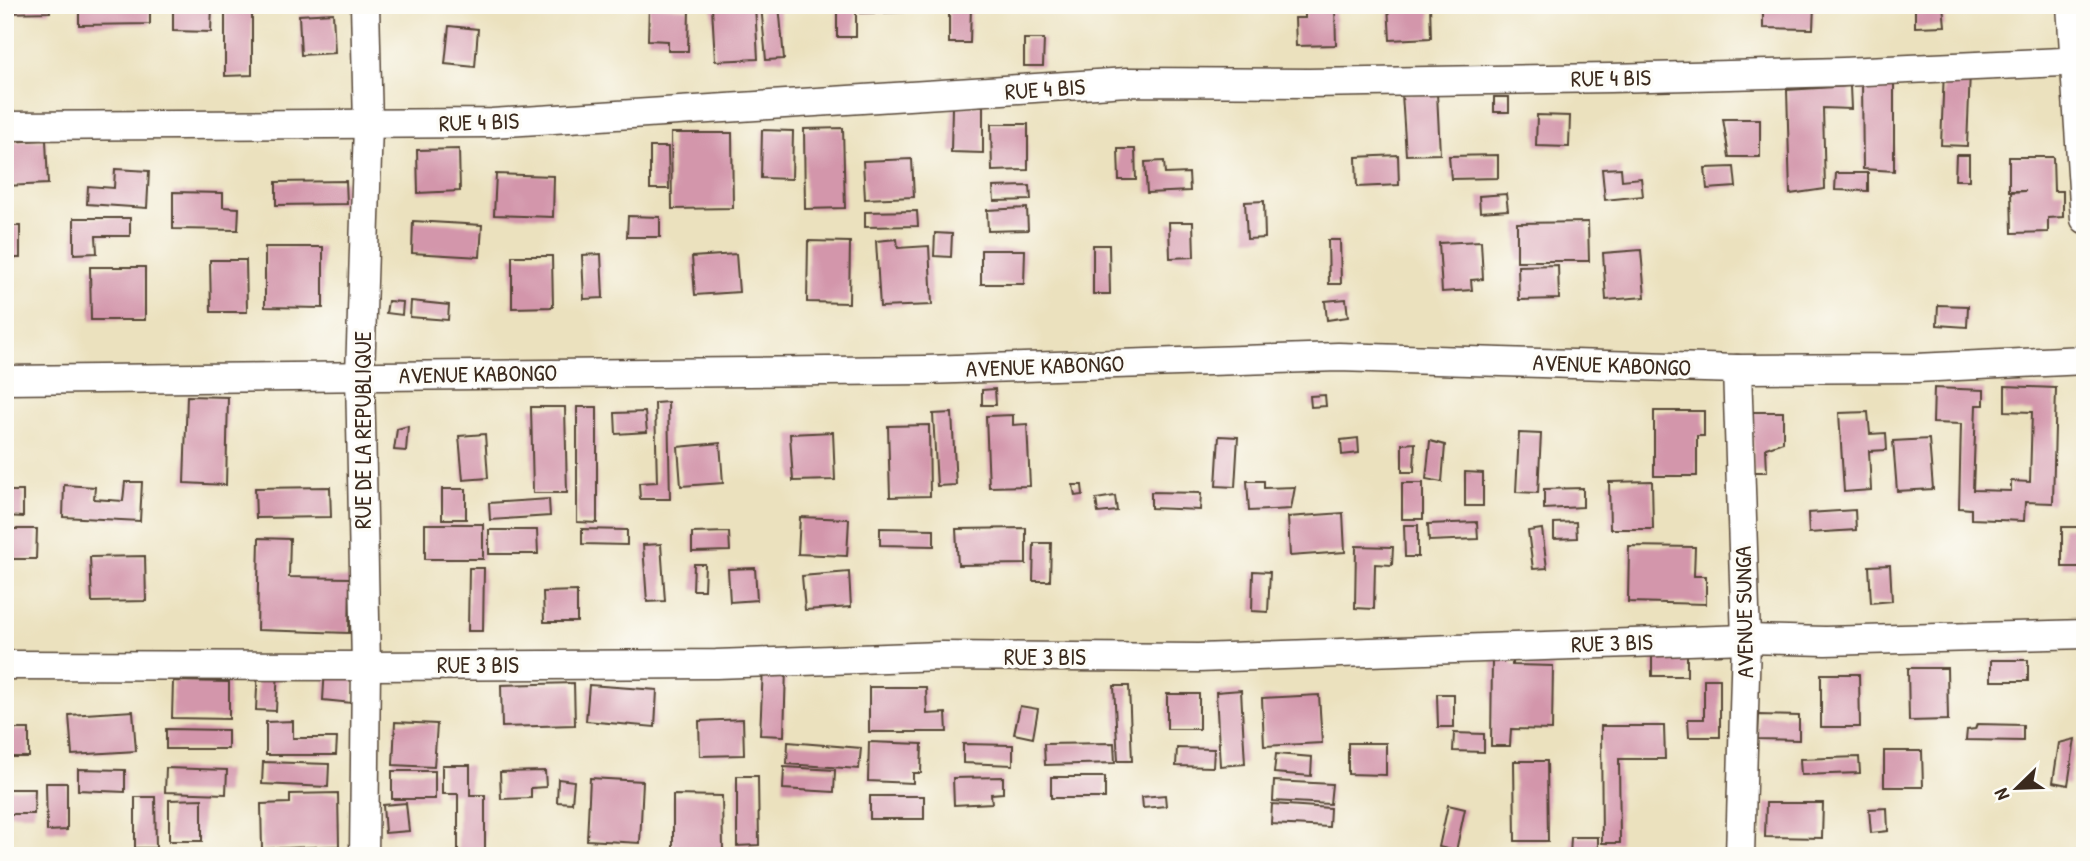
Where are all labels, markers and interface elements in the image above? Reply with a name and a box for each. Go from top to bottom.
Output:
street label: RUE 4 BIS [1571,61,1652,94]
street label: RUE 4 BIS [1004,70,1086,107]
street label: RUE 4 BIS [438,105,520,138]
street label: RUE DE LA REPUBLIQUE [347,331,378,529]
street label: AVENUE KABONGO [1532,346,1692,383]
street label: AVENUE KABONGO [965,347,1125,384]
street label: AVENUE KABONGO [399,357,557,390]
street label: AVENUE SUNGA [1727,546,1760,678]
street label: RUE 3 BIS [1571,626,1654,659]
street label: RUE 3 BIS [1004,641,1086,672]
street label: RUE 3 BIS [437,649,519,680]
north arrow [1982,752,2052,822]
text: N [1987,785,2015,804]

